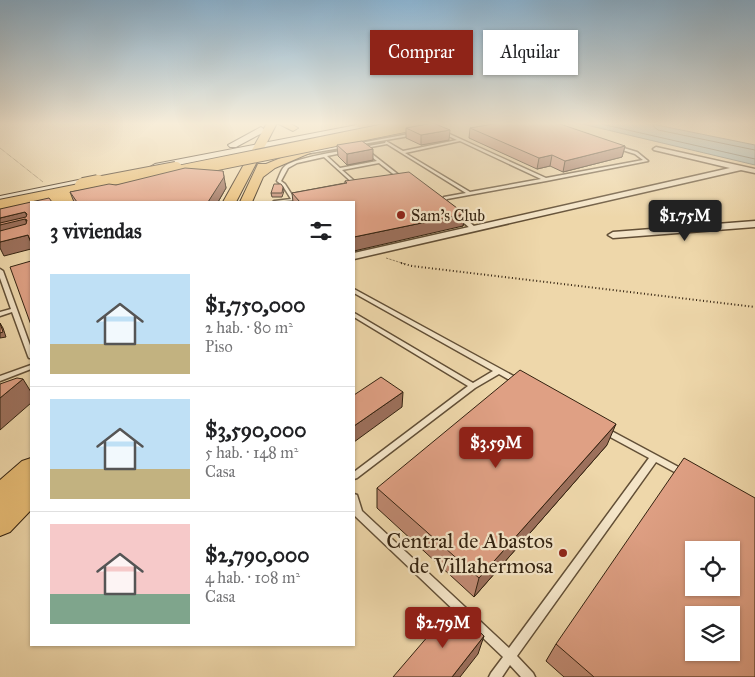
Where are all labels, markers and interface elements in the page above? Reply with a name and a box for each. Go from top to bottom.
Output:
chip: Comprar [370,30,473,75]
chip: Alquilar [483,30,578,75]
pin: $1.75M [644,200,726,242]
place label: Sam's Club [411,206,485,225]
text: $1.75M [660,206,710,225]
marker: Sam's Club [395,209,407,221]
icon: filters [307,217,335,245]
text: 3 viviendas [50,218,142,244]
text: $1,750,000 [205,292,305,318]
icon: home [90,294,150,354]
text: 2 hab. · 80 m² [205,318,293,337]
text: Piso [205,337,233,356]
text: $3,590,000 [205,417,306,443]
icon: home [90,419,150,479]
pin: $3.59M [455,426,537,469]
text: $3.59M [470,433,522,452]
text: 5 hab. · 148 m² [205,443,298,462]
text: Casa [205,462,235,481]
place label: Central de Abastos de Villahermosa [386,527,554,579]
map controls [685,541,740,661]
button: locate [685,541,740,596]
text: $2,790,000 [205,542,309,568]
icon: home [90,544,150,604]
marker: Central de Abastos de Villahermosa [557,547,569,559]
text: 4 hab. · 108 m² [205,568,300,587]
text: Casa [205,587,235,606]
pin: $2.79M [402,606,484,649]
button: layers [685,606,740,661]
text: $2.79M [416,613,470,632]

